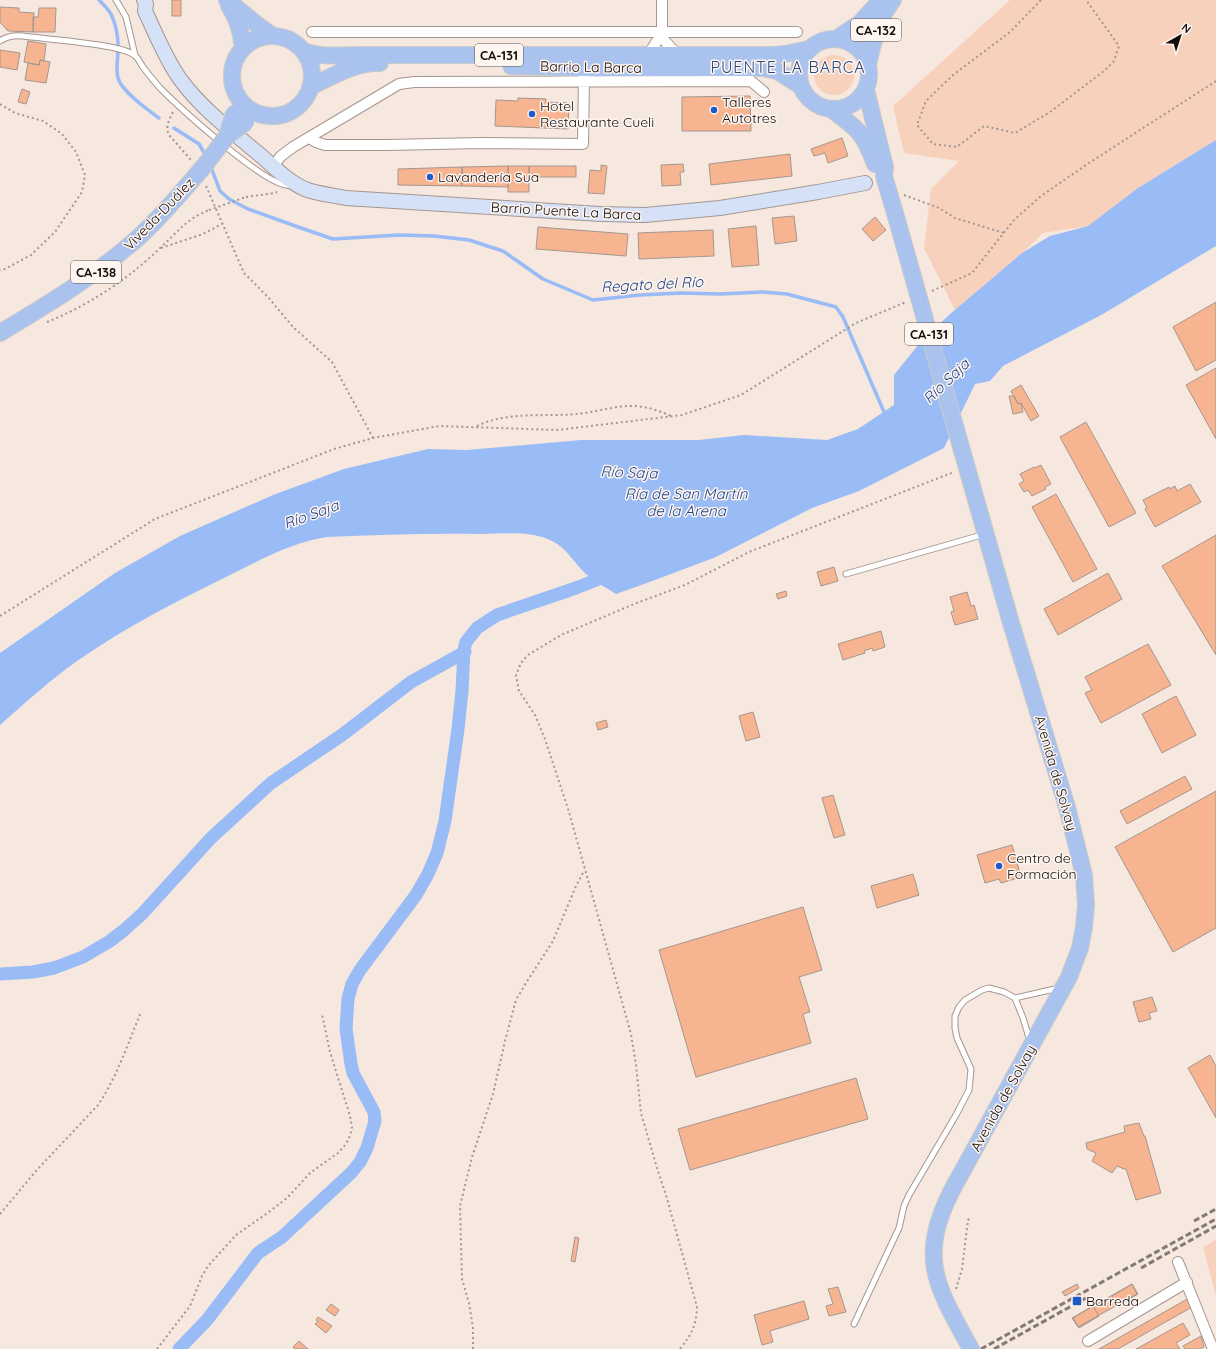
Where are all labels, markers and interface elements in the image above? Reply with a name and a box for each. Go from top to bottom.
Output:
north arrow [1160,16,1200,56]
road number: CA-132 [851,19,901,41]
text: N [1179,20,1194,36]
road number: CA-131 [475,44,523,66]
street label: Barrio La Barca [540,57,642,77]
district label: PUENTE LA BARCA [710,57,866,77]
place label: Talleres Autotres [722,93,776,127]
place label: Hotel Restaurante Cueli [540,97,654,131]
marker: Talleres Autotres [709,105,719,115]
marker: Hotel Restaurante Cueli [527,109,537,119]
place label: Lavandería Sua [438,168,539,186]
marker: Lavandería Sua [425,172,435,182]
street label: Viveda-Duález [120,174,198,254]
street label: Barrio Puente La Barca [490,198,642,224]
road number: CA-138 [71,261,121,283]
water label: Regato del Río [600,272,705,296]
road number: CA-131 [905,323,953,345]
water label: Río Saja [919,354,974,408]
water label: Río Saja [600,462,659,483]
water label: Ría de San Martín de la Arena [625,484,748,520]
water label: Río Saja [281,495,342,533]
street label: Avenida de Solvay [1031,713,1081,833]
place label: Centro de Formación [1007,849,1077,883]
marker: Centro de Formación [994,861,1004,871]
street label: Avenida de Solvay [966,1042,1040,1154]
place label: Barreda [1086,1292,1139,1310]
marker: Barreda [1071,1295,1083,1307]

